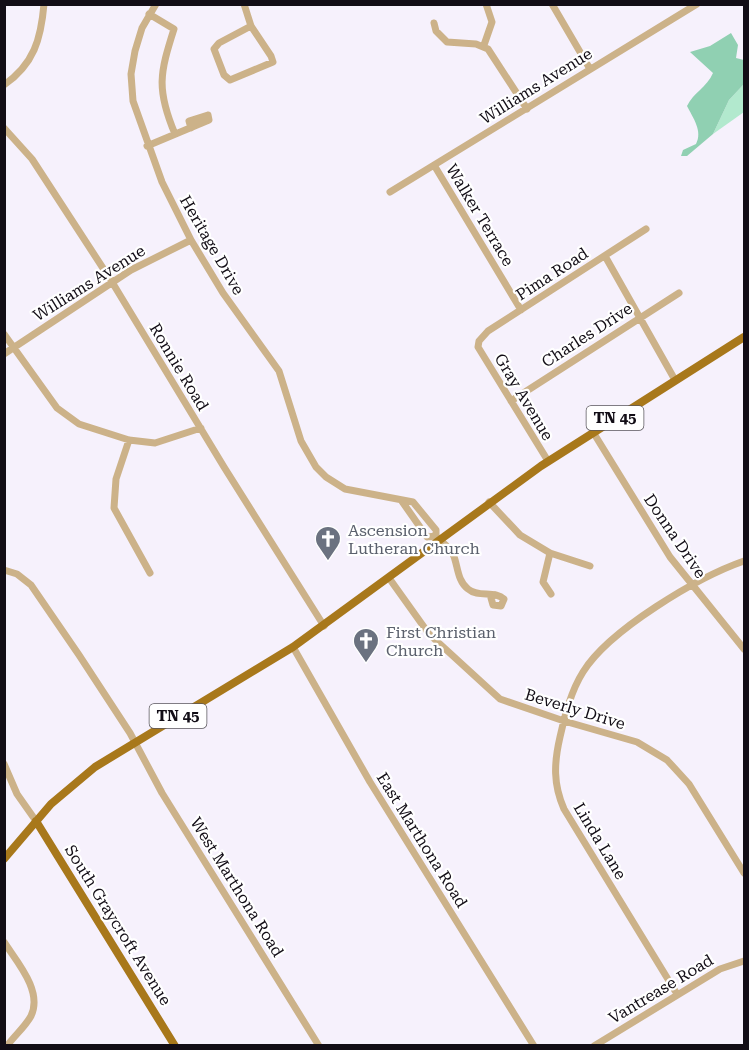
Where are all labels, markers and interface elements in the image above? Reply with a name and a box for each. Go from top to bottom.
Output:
street label: Williams Avenue [476,44,596,128]
street label: Walker Terrace [442,160,518,270]
street label: Heritage Drive [176,192,248,298]
street label: Williams Avenue [29,241,149,325]
street label: Pima Road [512,244,592,304]
street label: Charles Drive [538,299,636,371]
street label: Ronnie Road [145,320,213,414]
street label: Gray Avenue [491,350,558,444]
road number: TN 45 [586,406,644,430]
street label: Donna Drive [640,490,710,582]
place label: Ascension Lutheran Church [348,521,480,558]
church icon: Ascension Lutheran Church [313,524,343,562]
place label: First Christian Church [386,623,496,660]
church icon: First Christian Church [351,626,381,664]
street label: Beverly Drive [523,685,628,733]
road number: TN 45 [150,704,207,728]
street label: East Marthona Road [373,769,471,911]
street label: Linda Lane [570,799,630,883]
street label: West Marthona Road [186,814,288,960]
street label: South Graycroft Avenue [61,841,175,1009]
street label: Vantrease Road [605,950,717,1028]

